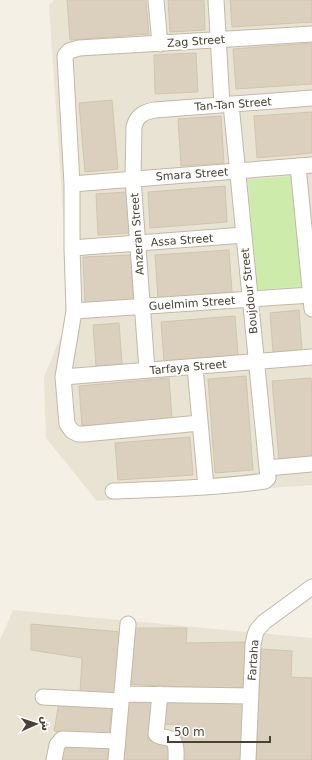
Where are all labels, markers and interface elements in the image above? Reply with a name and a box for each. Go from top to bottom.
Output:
street label: Zag Street [167,33,226,50]
street label: Tan-Tan Street [193,95,273,114]
street label: Smara Street [155,165,229,184]
street label: Anzeran Street [128,192,147,275]
street label: Assa Street [150,232,214,249]
street label: Boujdour Street [238,247,260,335]
street label: Guelmim Street [148,294,236,313]
street label: Tarfaya Street [148,358,228,377]
street label: Fartaha [246,639,261,681]
north arrow [16,704,56,744]
text: ش [39,716,52,731]
scale bar [168,718,270,744]
text: 50 m [174,725,205,739]

